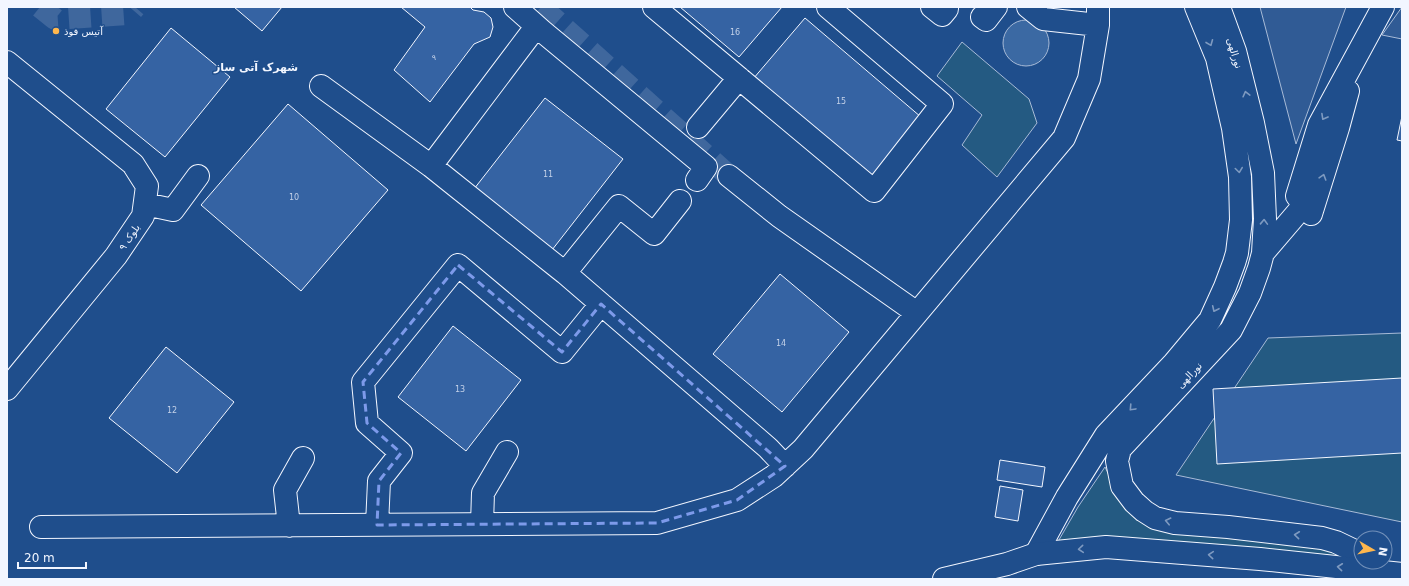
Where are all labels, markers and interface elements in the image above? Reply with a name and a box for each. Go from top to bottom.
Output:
place label: آتیس فوذ [64,25,104,37]
marker: آتیس فوذ [51,26,61,36]
house number: 16 [730,28,740,37]
street label: نورالهی [1224,36,1244,70]
one-way arrow [1206,40,1214,47]
house number: ۹ [432,53,436,62]
district label: شهرک آتی ساز [213,60,298,74]
one-way arrow [1242,90,1251,97]
house number: 15 [836,97,846,106]
one-way arrow [1321,113,1329,120]
one-way arrow [1234,167,1243,173]
house number: 11 [543,170,553,179]
one-way arrow [1318,173,1327,180]
house number: 10 [289,193,299,202]
one-way arrow [1260,219,1268,225]
street label: بلوک ۹ [117,222,142,252]
one-way arrow [1212,305,1220,312]
house number: 14 [776,339,786,348]
street label: نورالهی [1175,360,1205,391]
house number: 13 [455,385,465,394]
one-way arrow [1129,403,1136,411]
house number: 12 [167,406,177,415]
one-way arrow [1165,517,1172,526]
north arrow [1353,530,1393,570]
one-way arrow [1294,531,1301,540]
scale bar [18,544,86,570]
one-way arrow [1078,545,1084,554]
text: N [1375,546,1390,557]
one-way arrow [1208,550,1214,559]
text: 20 m [24,551,55,565]
one-way arrow [1337,563,1343,572]

